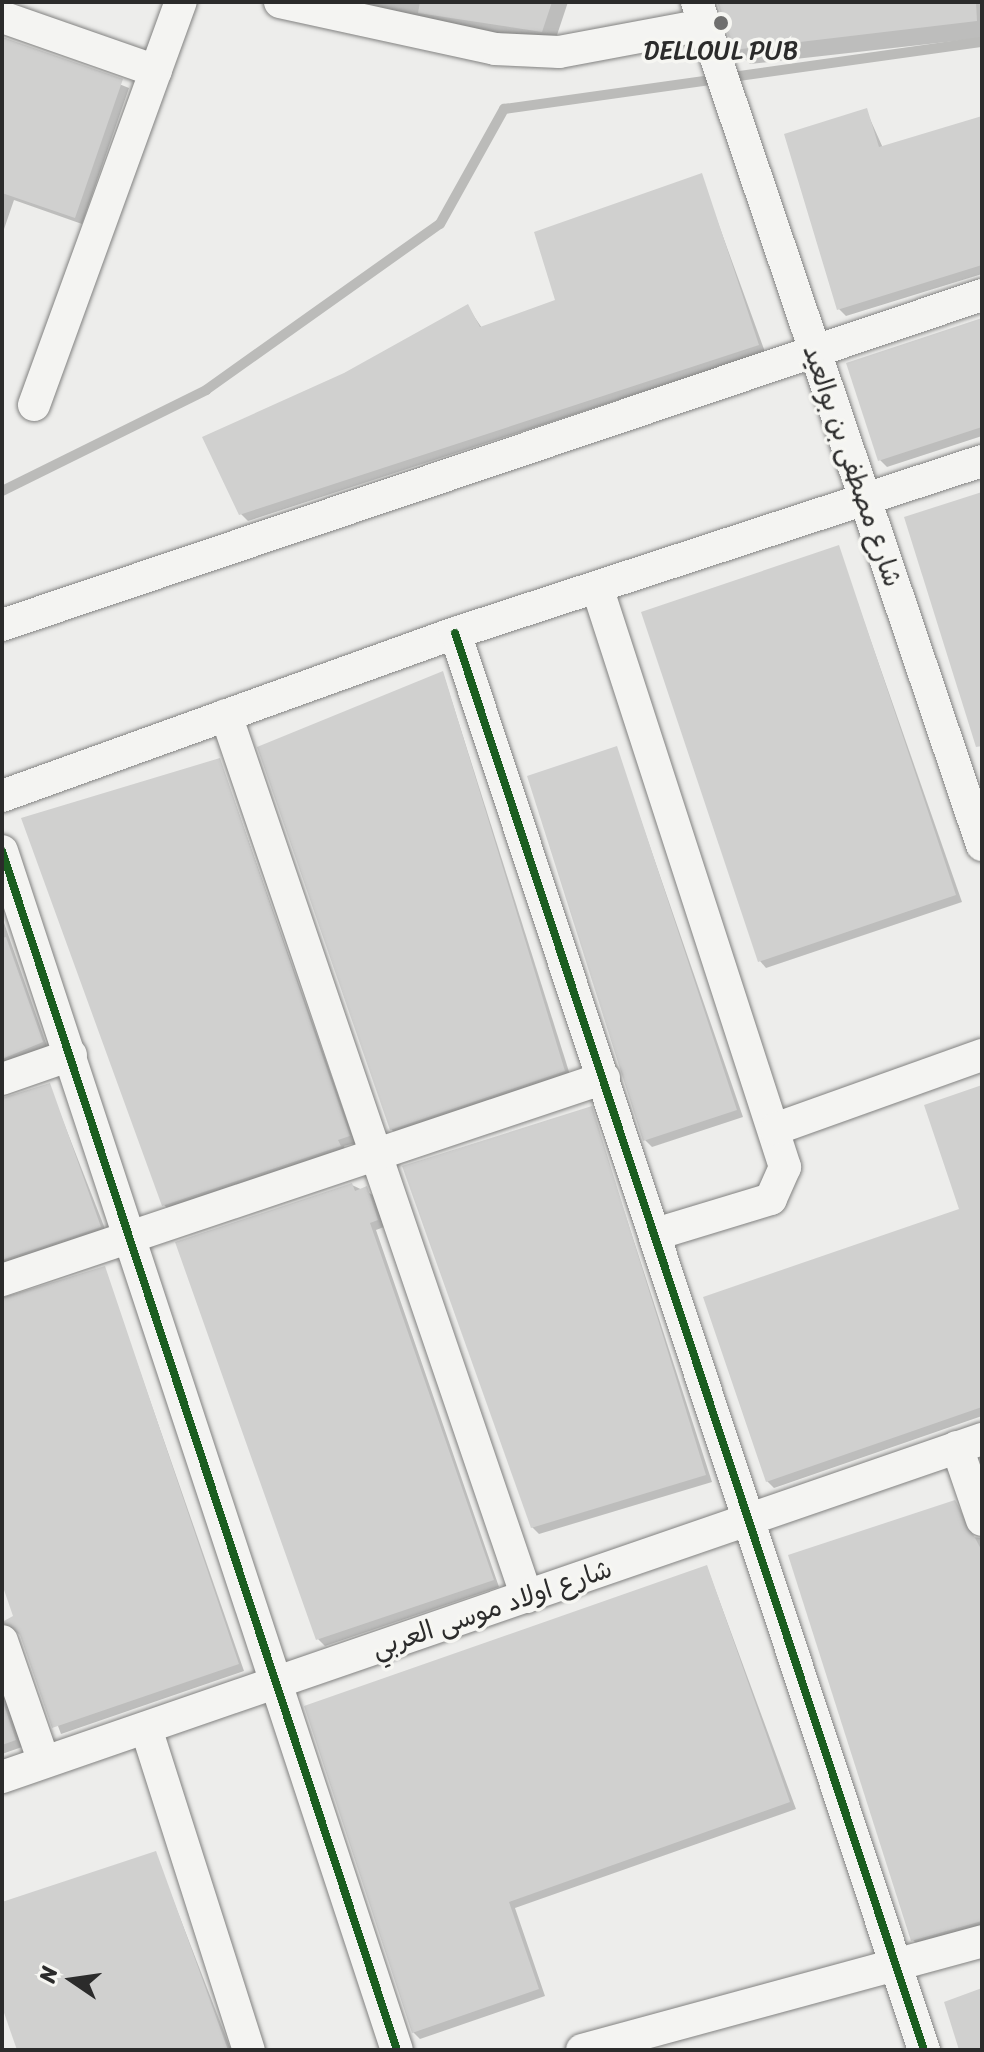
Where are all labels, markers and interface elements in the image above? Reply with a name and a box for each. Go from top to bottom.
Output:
marker: DELLOUL PUB [712,14,730,32]
place label: DELLOUL PUB [643,35,799,67]
street label: شارع مصطفى بن بوالعيد [796,341,908,591]
street label: شارع اولاد موسى العربي [368,1553,616,1665]
north arrow [32,1940,112,2020]
text: N [27,1963,69,1986]

